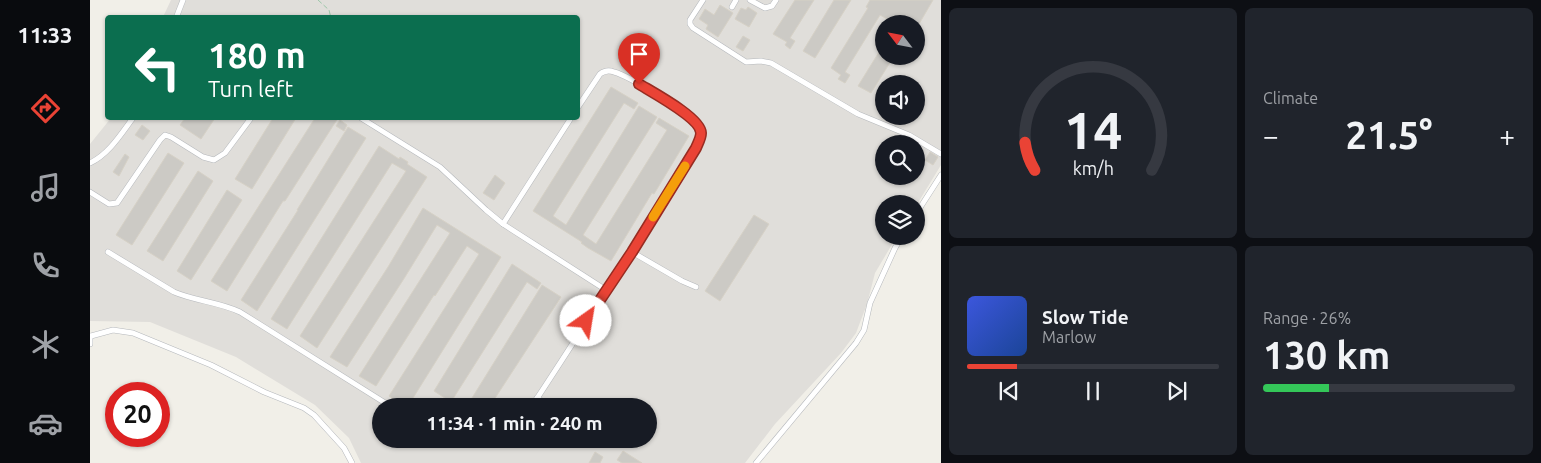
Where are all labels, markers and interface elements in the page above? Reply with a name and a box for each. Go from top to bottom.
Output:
north arrow [875,15,925,65]
map controls [875,15,925,245]
text: 11:33 [17,22,73,47]
pin [618,33,660,84]
icon: left [125,35,190,100]
text: 180 m [208,35,306,75]
icon: arrive [625,40,653,68]
button: sound [875,75,925,125]
text: Turn left [208,76,293,101]
text: Climate [1263,89,1318,107]
icon: directions [28,91,63,126]
text: 14 [1064,101,1122,159]
text: 21.5° [1345,114,1433,156]
text: − [1263,120,1279,151]
text: + [1499,120,1515,151]
button: search [875,135,925,185]
text: km/h [1072,158,1114,178]
icon: music [28,170,63,205]
button: layers [875,195,925,245]
icon: phone [28,248,63,283]
position arrow [559,294,611,346]
text: Slow Tide [1042,306,1129,328]
text: Range · 26% [1263,309,1351,327]
icon: climate [28,327,63,362]
text: Marlow [1042,328,1096,346]
text: 130 km [1263,334,1390,376]
icon: previous [995,377,1023,405]
icon: pause [1079,377,1107,405]
icon: next [1163,377,1191,405]
speed limit sign: 20 [105,382,170,447]
icon: car [28,406,63,441]
text: 11:34 · 1 min · 240 m [427,412,602,434]

